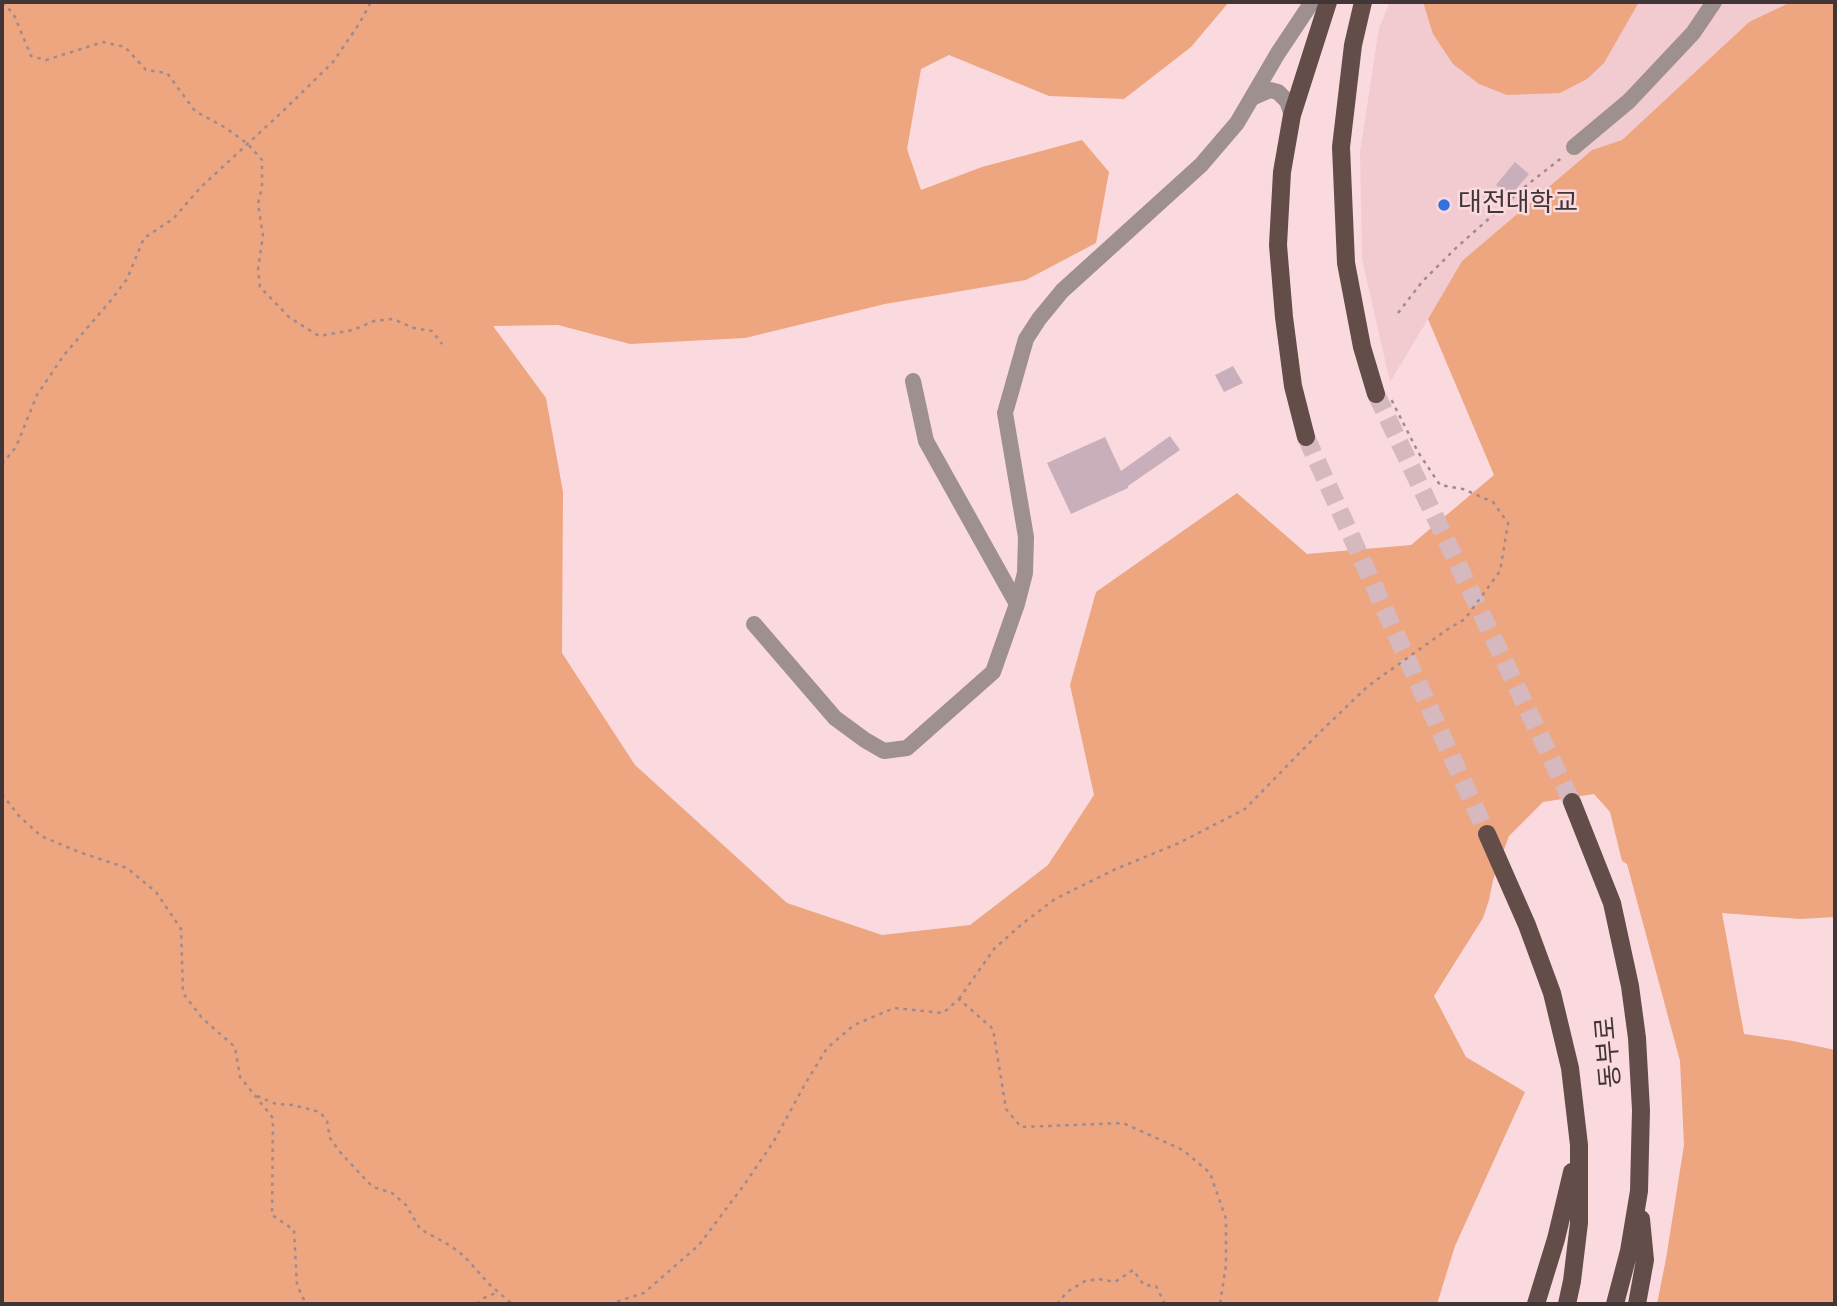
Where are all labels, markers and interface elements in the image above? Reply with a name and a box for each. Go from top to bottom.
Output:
place label: 대전대학교 [1458,189,1578,221]
marker: 대전대학교 [1436,197,1452,213]
street label: 동부로 [1591,1015,1629,1089]

